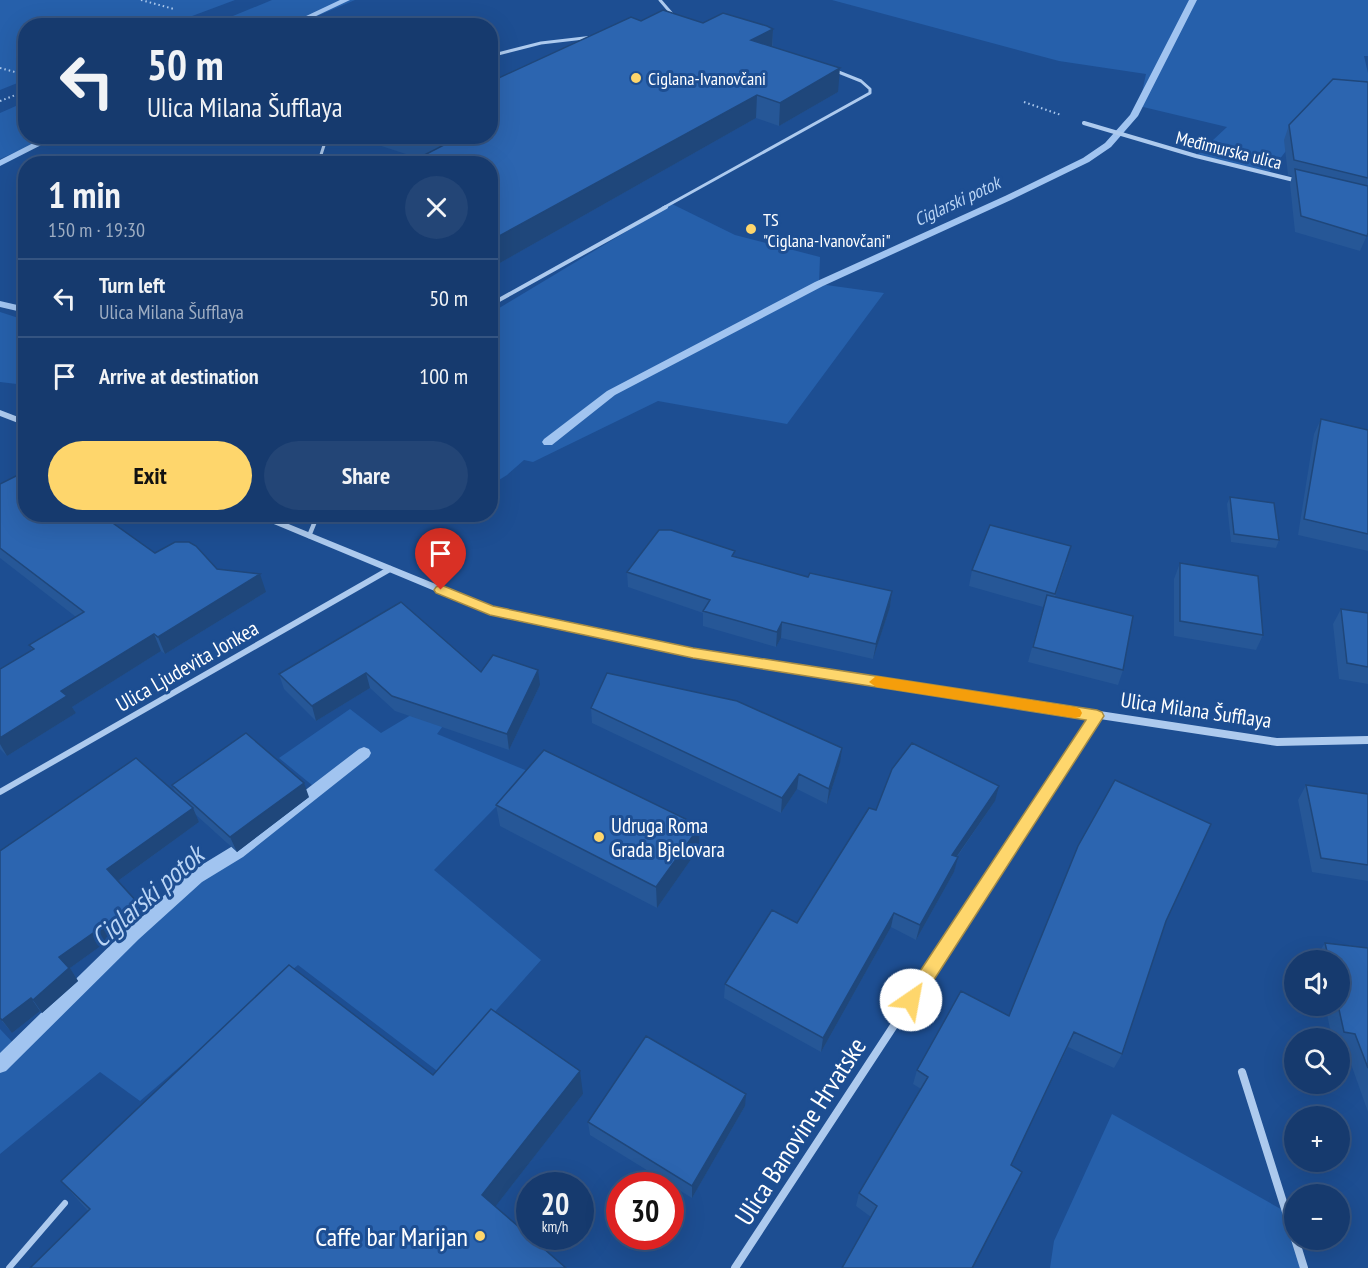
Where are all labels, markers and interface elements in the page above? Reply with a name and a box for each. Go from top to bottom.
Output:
text: 50 m [147,37,224,92]
icon: left [48,42,126,120]
place label: Ciglana-Ivanovčani [648,67,766,90]
marker: Ciglana-Ivanovčani [629,71,643,85]
text: Ulica Milana Šufflaya [147,90,343,124]
street label: Međimurska ulica [1174,126,1284,174]
water label: Ciglarski potok [910,170,1005,231]
text: 1 min [48,171,121,218]
button: close [405,176,468,239]
place label: TS "Ciglana-Ivanovčani" [763,208,891,252]
text: 150 m · 19:30 [48,217,145,243]
marker: TS "Ciglana-Ivanovčani" [744,222,758,236]
text: Turn left [99,271,165,299]
icon: left [48,282,81,315]
text: 50 m [429,284,468,312]
text: Ulica Milana Šufflaya [99,299,244,325]
icon: arrive [48,360,81,393]
text: Arrive at destination [99,362,259,390]
text: 100 m [419,362,468,390]
button: Exit [48,441,252,510]
button: Share [264,441,468,510]
pin [415,528,466,590]
icon: arrive [424,537,457,570]
street label: Ulica Ljudevita Jonkea [111,614,263,718]
street label: Ulica Milana Šufflaya [1119,686,1273,734]
place label: Udruga Roma Grada Bjelovara [611,812,725,863]
marker: Udruga Roma Grada Bjelovara [592,830,606,844]
water label: Ciglarski potok [84,835,213,954]
map controls [1284,950,1350,1250]
button: sound [1284,950,1350,1016]
position arrow [879,968,943,1032]
button: search [1284,1028,1350,1094]
street label: Ulica Banovine Hrvatske [727,1031,873,1231]
button: + [1284,1106,1350,1172]
speed limit sign: 30 [606,1172,684,1250]
text: 20 [541,1184,569,1223]
button: − [1284,1184,1350,1250]
text: km/h [542,1217,568,1236]
place label: Caffe bar Marijan [315,1220,468,1253]
marker: Caffe bar Marijan [473,1229,487,1243]

